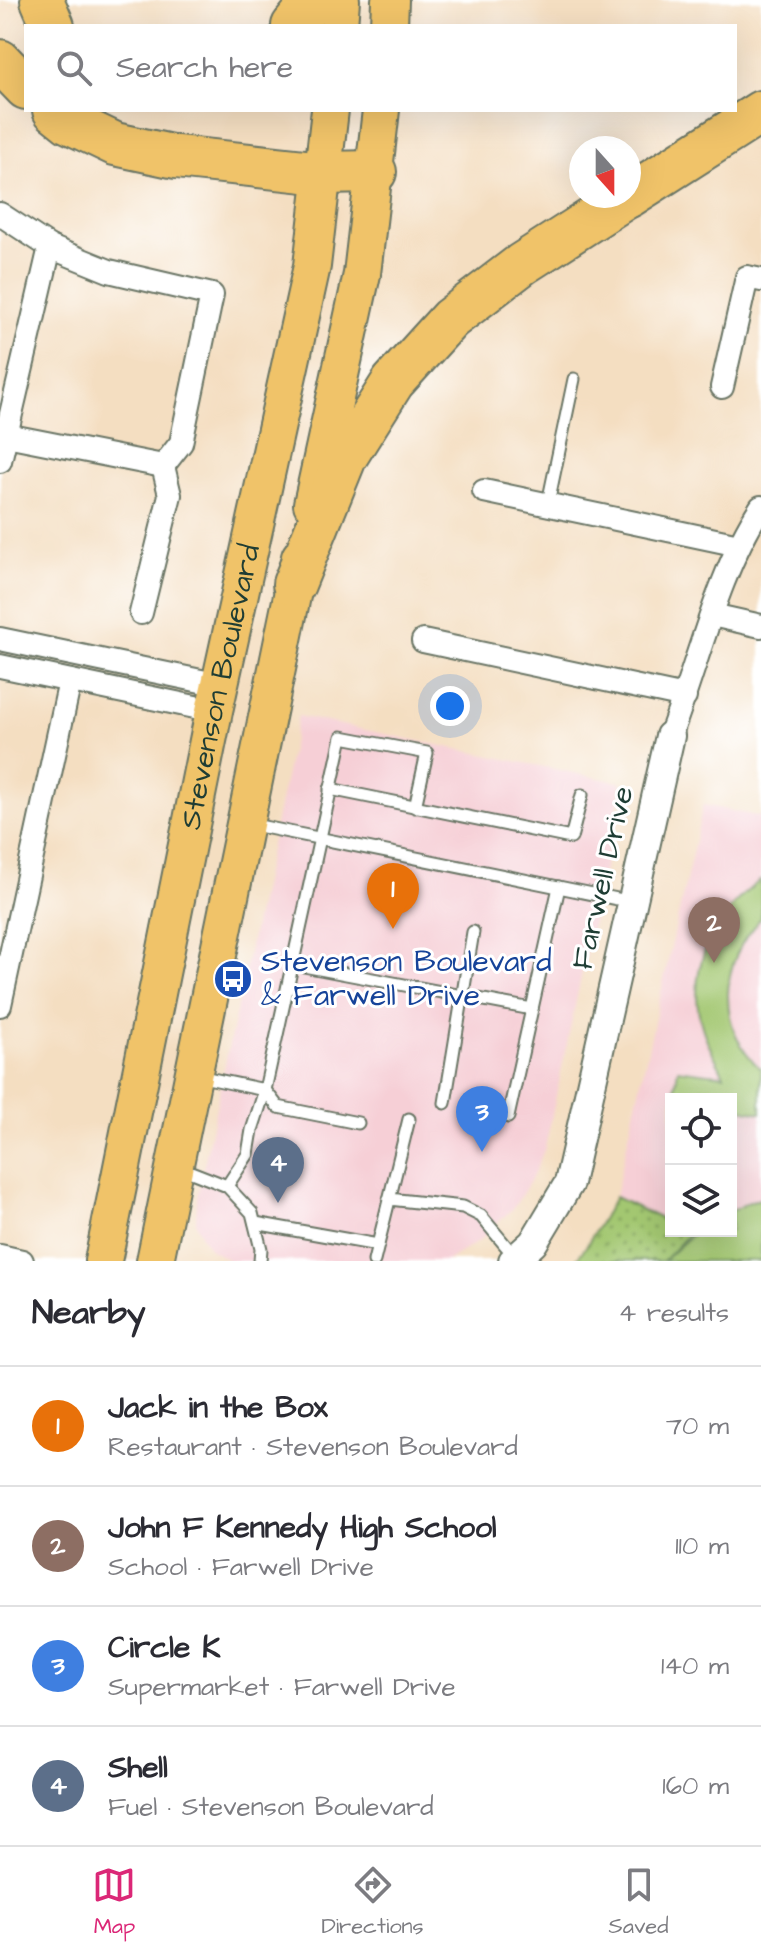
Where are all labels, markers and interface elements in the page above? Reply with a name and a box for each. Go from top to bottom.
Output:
search box [24,24,737,112]
icon: search [52,46,96,90]
text: Search here [116,47,293,89]
north arrow [569,136,641,208]
street label: Stevenson Boulevard [170,540,271,833]
your location [430,686,470,726]
street label: Farwell Drive [562,782,644,974]
pin: 1 [367,863,419,929]
pin: 2 [688,897,740,963]
place label: Stevenson Boulevard & Farwell Drive [261,941,552,1017]
bus stop icon: Stevenson Boulevard & Farwell Drive [212,958,254,1000]
pin: 3 [456,1086,508,1152]
map controls [665,1093,737,1237]
button: locate [665,1093,737,1165]
pin: 4 [252,1137,304,1203]
button: layers [665,1165,737,1237]
text: Nearby [32,1289,146,1337]
text: 4 results [619,1295,729,1331]
text: Jack in the Box [108,1387,328,1429]
text: 1 [56,1408,60,1444]
text: 70 m [666,1408,729,1444]
text: Restaurant · Stevenson Boulevard [108,1429,518,1465]
text: John F Kennedy High School [108,1507,497,1549]
text: 2 [51,1528,65,1564]
text: 110 m [675,1528,729,1564]
text: School · Farwell Drive [108,1549,374,1585]
text: Circle K [108,1627,220,1669]
text: 3 [51,1648,65,1684]
text: 140 m [661,1648,729,1684]
text: Supermarket · Farwell Drive [108,1669,456,1705]
text: Shell [108,1747,168,1789]
text: 4 [49,1768,67,1804]
text: 160 m [662,1768,729,1804]
text: Fuel · Stevenson Boulevard [108,1789,434,1825]
tab: Map [92,1863,136,1942]
tab: Directions [321,1863,424,1942]
tab: Saved [609,1863,669,1942]

